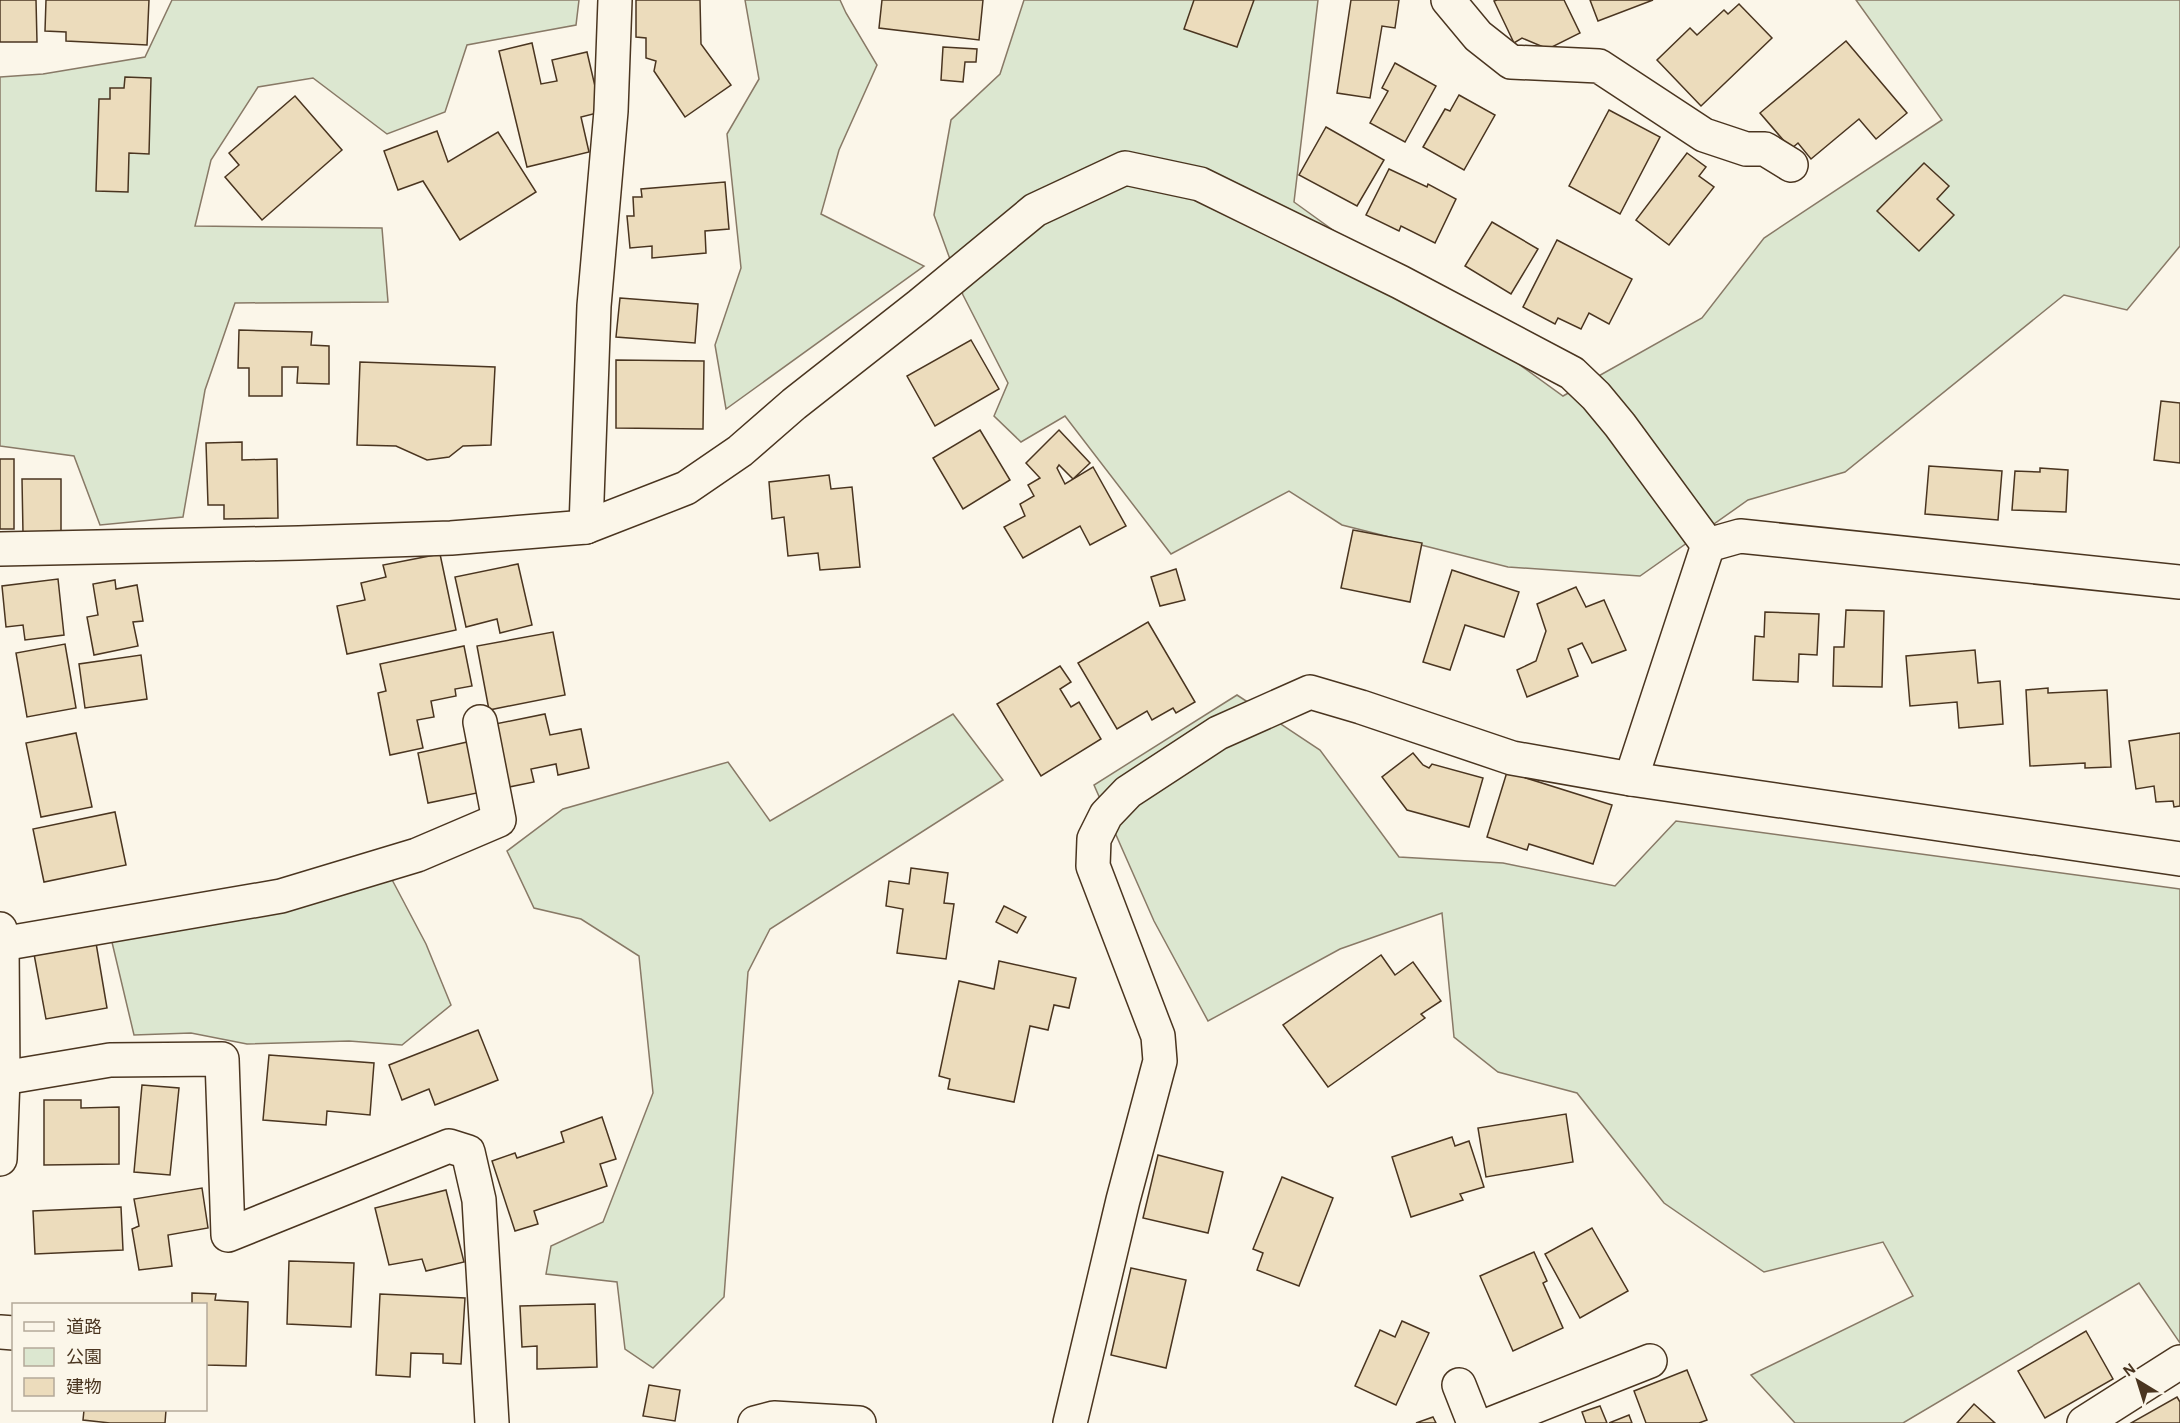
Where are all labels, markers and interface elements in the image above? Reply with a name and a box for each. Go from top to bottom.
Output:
legend [12,1303,207,1411]
text: 道路 [66,1317,102,1337]
text: 公園 [66,1348,102,1367]
north arrow [2108,1351,2168,1411]
text: N [2120,1360,2139,1380]
text: 建物 [66,1377,102,1397]

